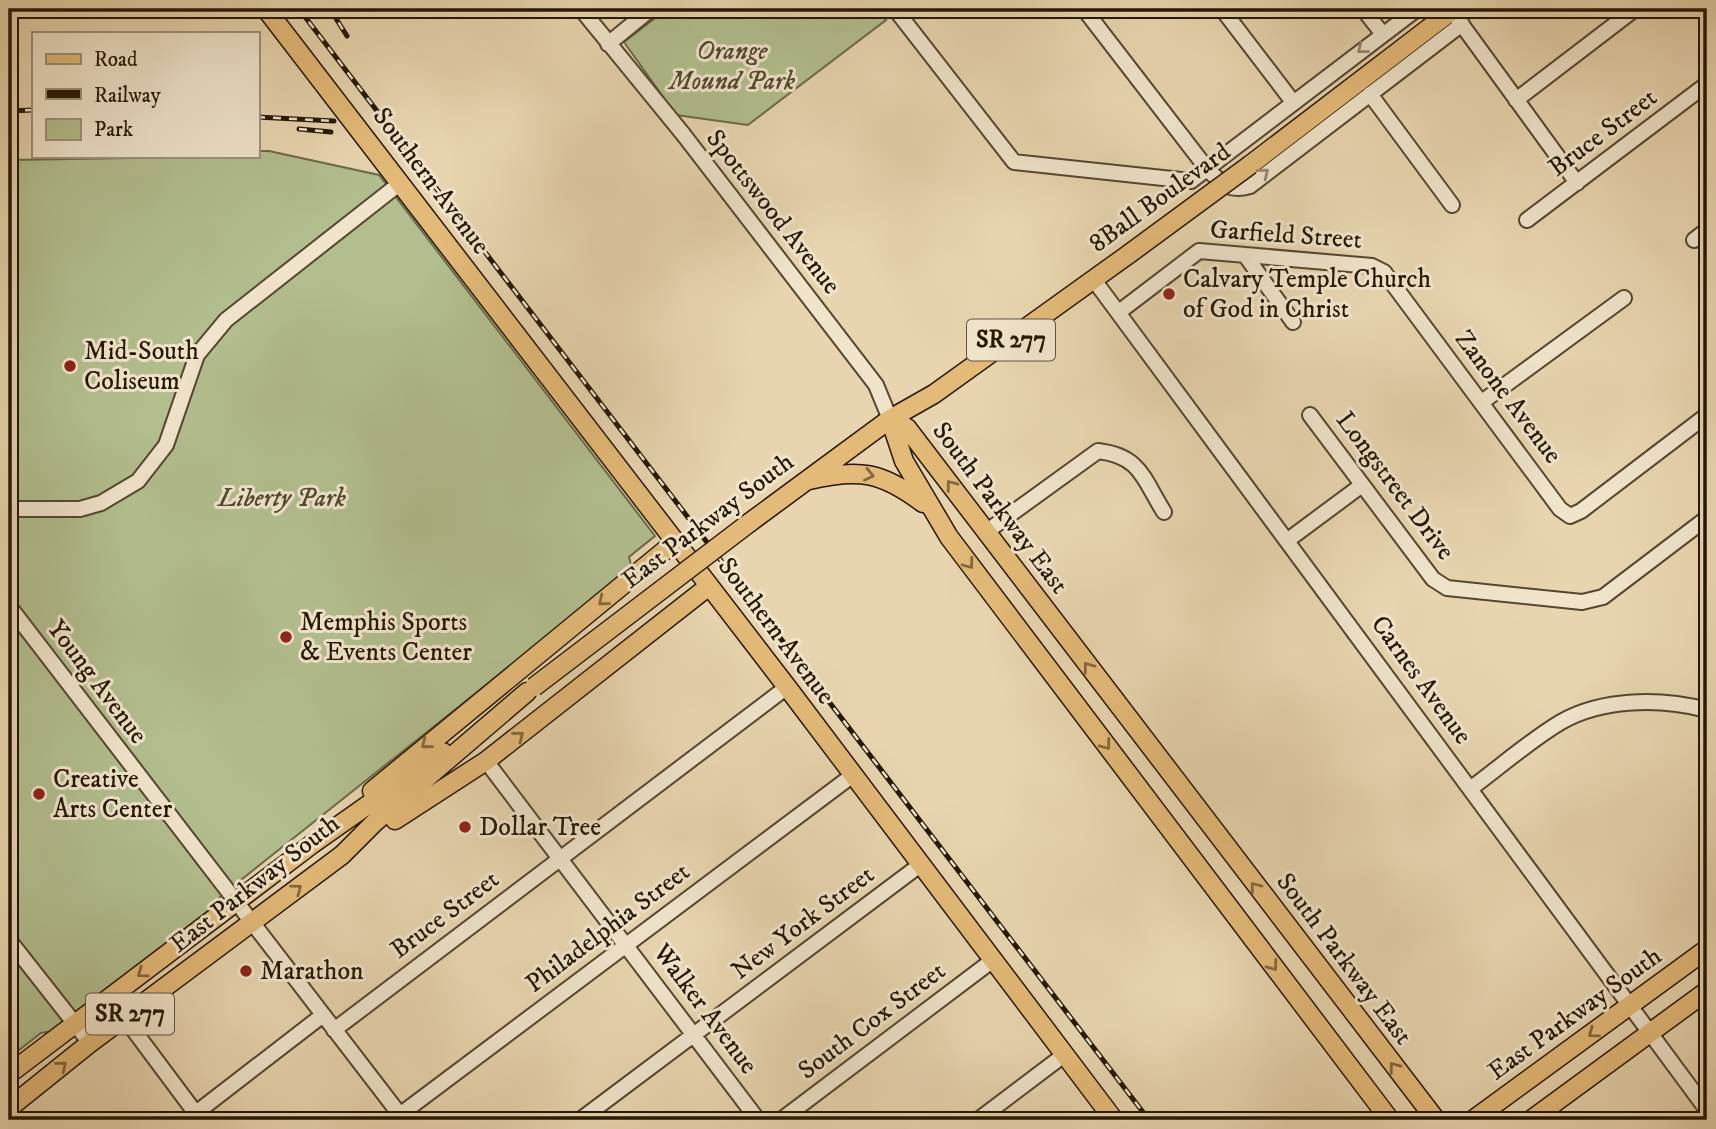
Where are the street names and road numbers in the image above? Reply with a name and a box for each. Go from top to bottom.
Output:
street label: Bruce Street [1542,81,1664,185]
street label: Southern Avenue [365,101,497,261]
street label: Spottswood Avenue [698,123,848,301]
street label: 8Ball Boulevard [1083,136,1237,260]
street label: Garfield Street [1209,213,1363,257]
road number: SR 277 [967,320,1055,360]
street label: Zanone Avenue [1447,324,1569,470]
street label: Longstreet Drive [1328,405,1462,567]
street label: South Parkway East [925,415,1075,601]
street label: East Parkway South [615,445,801,596]
street label: Southern Avenue [710,551,842,711]
street label: Carnes Avenue [1363,609,1479,751]
street label: Young Avenue [40,613,154,751]
street label: East Parkway South [163,807,347,961]
street label: Philadelphia Street [519,855,697,1001]
street label: New York Street [725,858,881,988]
street label: Bruce Street [384,863,506,967]
street label: South Parkway East [1269,866,1419,1052]
street label: Walker Avenue [645,936,765,1081]
street label: East Parkway South [1482,940,1669,1088]
street label: South Cox Street [792,955,952,1087]
road number: SR 277 [86,994,174,1034]

